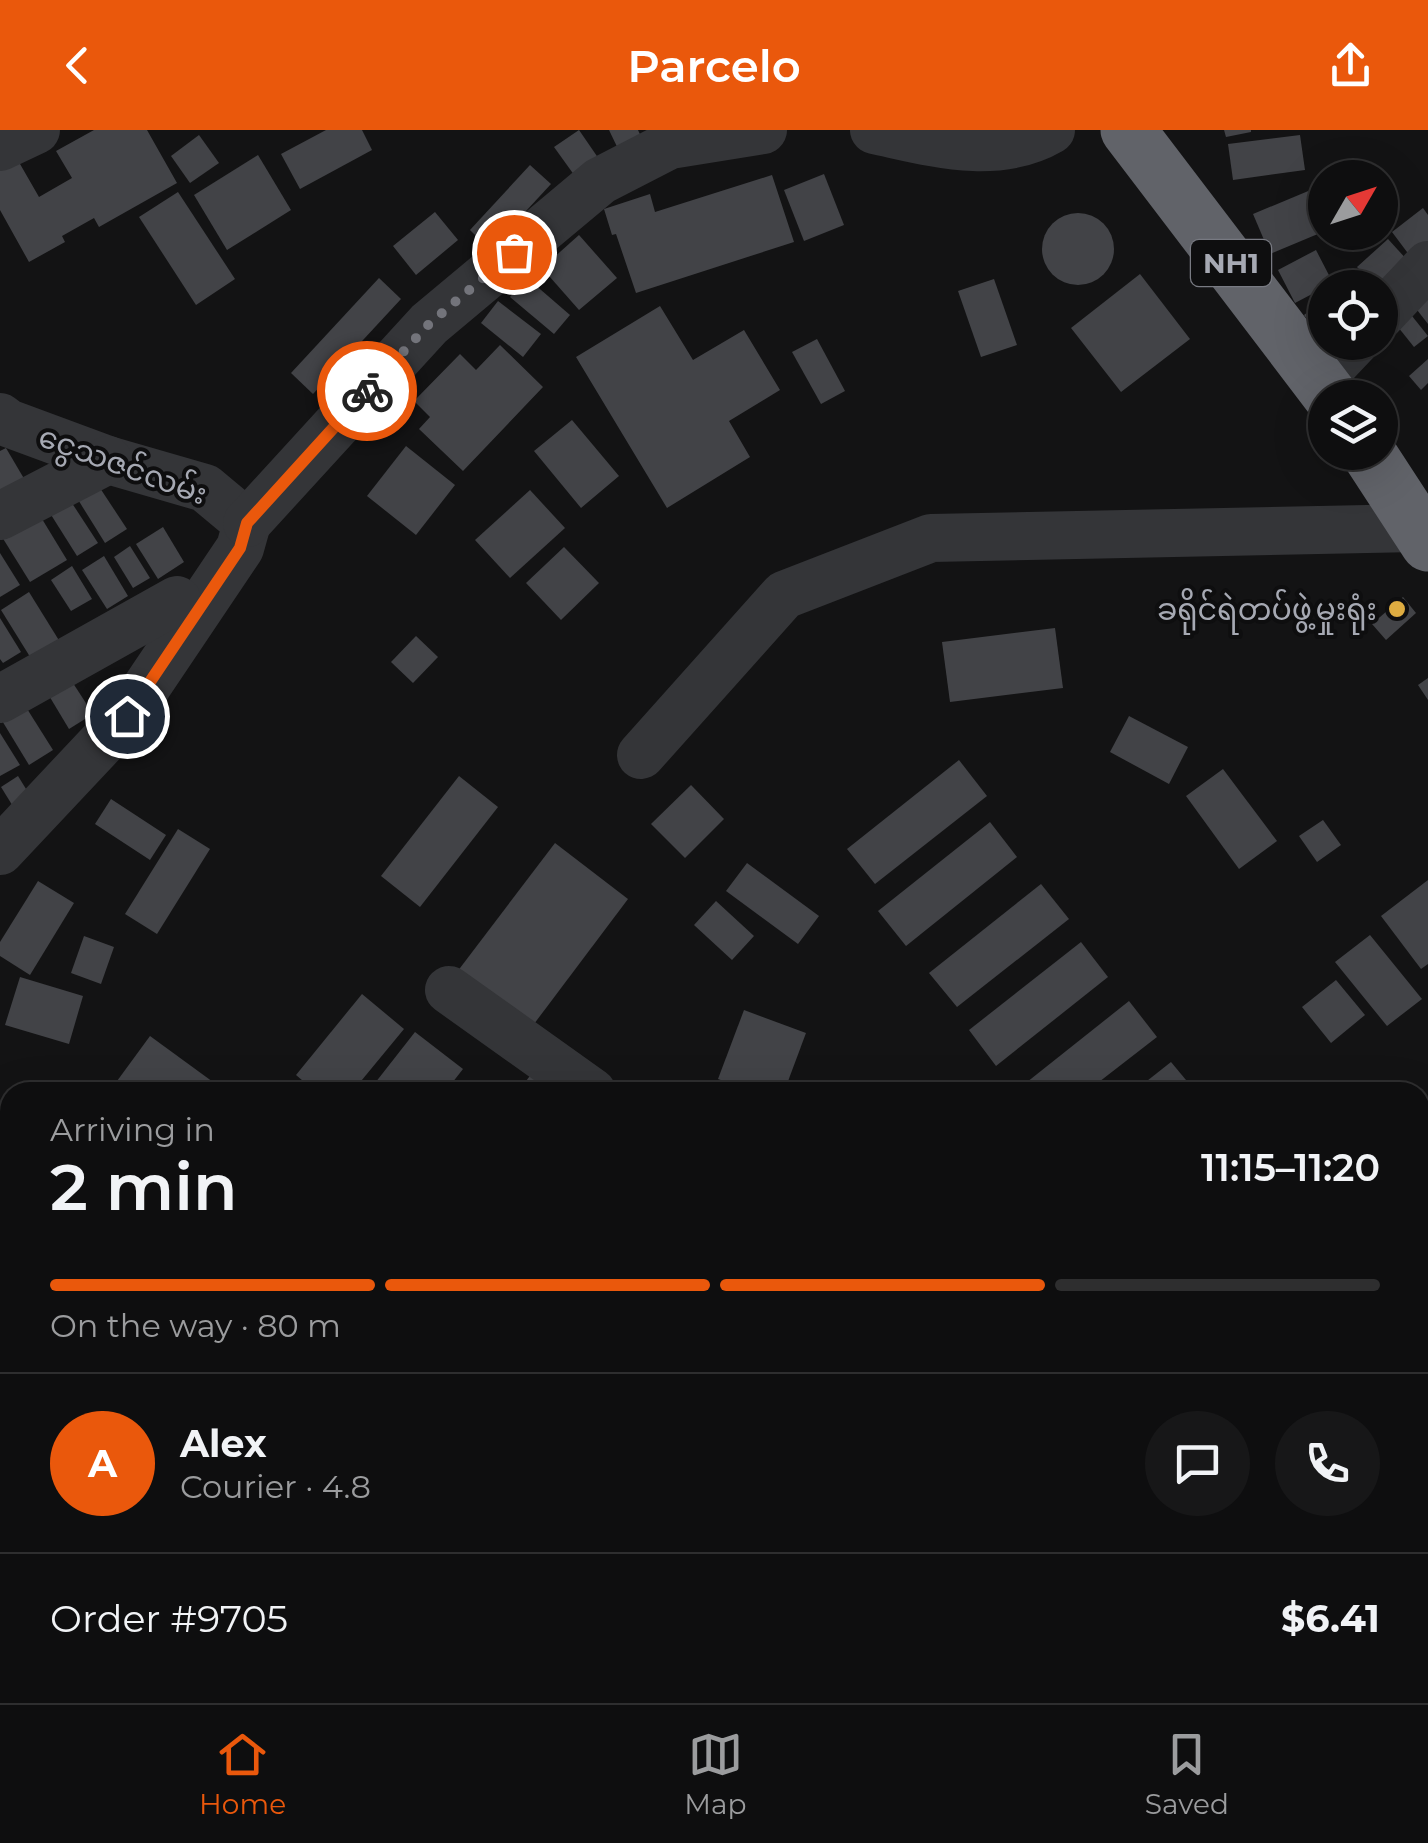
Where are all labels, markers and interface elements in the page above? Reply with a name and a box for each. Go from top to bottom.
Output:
icon: back [50,38,105,93]
text: Parcelo [627,38,801,93]
icon: share [1323,38,1378,93]
north arrow [1308,160,1398,250]
map controls [1308,160,1398,470]
pin [472,210,557,295]
icon: bag [487,225,542,280]
road number: NH1 [1191,240,1271,286]
button: locate [1308,270,1398,360]
courier [317,341,417,441]
icon: bike [340,364,395,419]
button: layers [1308,380,1398,470]
street label: ငွေသဇင်လမ်း [32,415,213,517]
place label: ခရိုင်ရဲတပ်ဖွဲ့မှုးရုံး [1157,588,1377,635]
marker: ခရိုင်ရဲတပ်ဖွဲ့မှုးရုံး [1386,598,1408,620]
pin [85,674,170,759]
icon: home [100,689,155,744]
text: Arriving in [50,1110,215,1149]
text: 11:15–11:20 [1201,1144,1380,1191]
text: 2 min [50,1147,238,1226]
text: On the way · 80 m [50,1306,341,1345]
button: chat [1145,1411,1250,1516]
button: phone [1275,1411,1380,1516]
text: Alex [180,1420,267,1467]
text: A [88,1440,117,1487]
text: Courier · 4.8 [180,1467,371,1506]
text: Order #9705 [50,1595,288,1642]
text: $6.41 [1281,1595,1380,1642]
tab: Home [199,1727,286,1821]
tab: Map [684,1727,747,1821]
tab: Saved [1145,1727,1229,1821]

